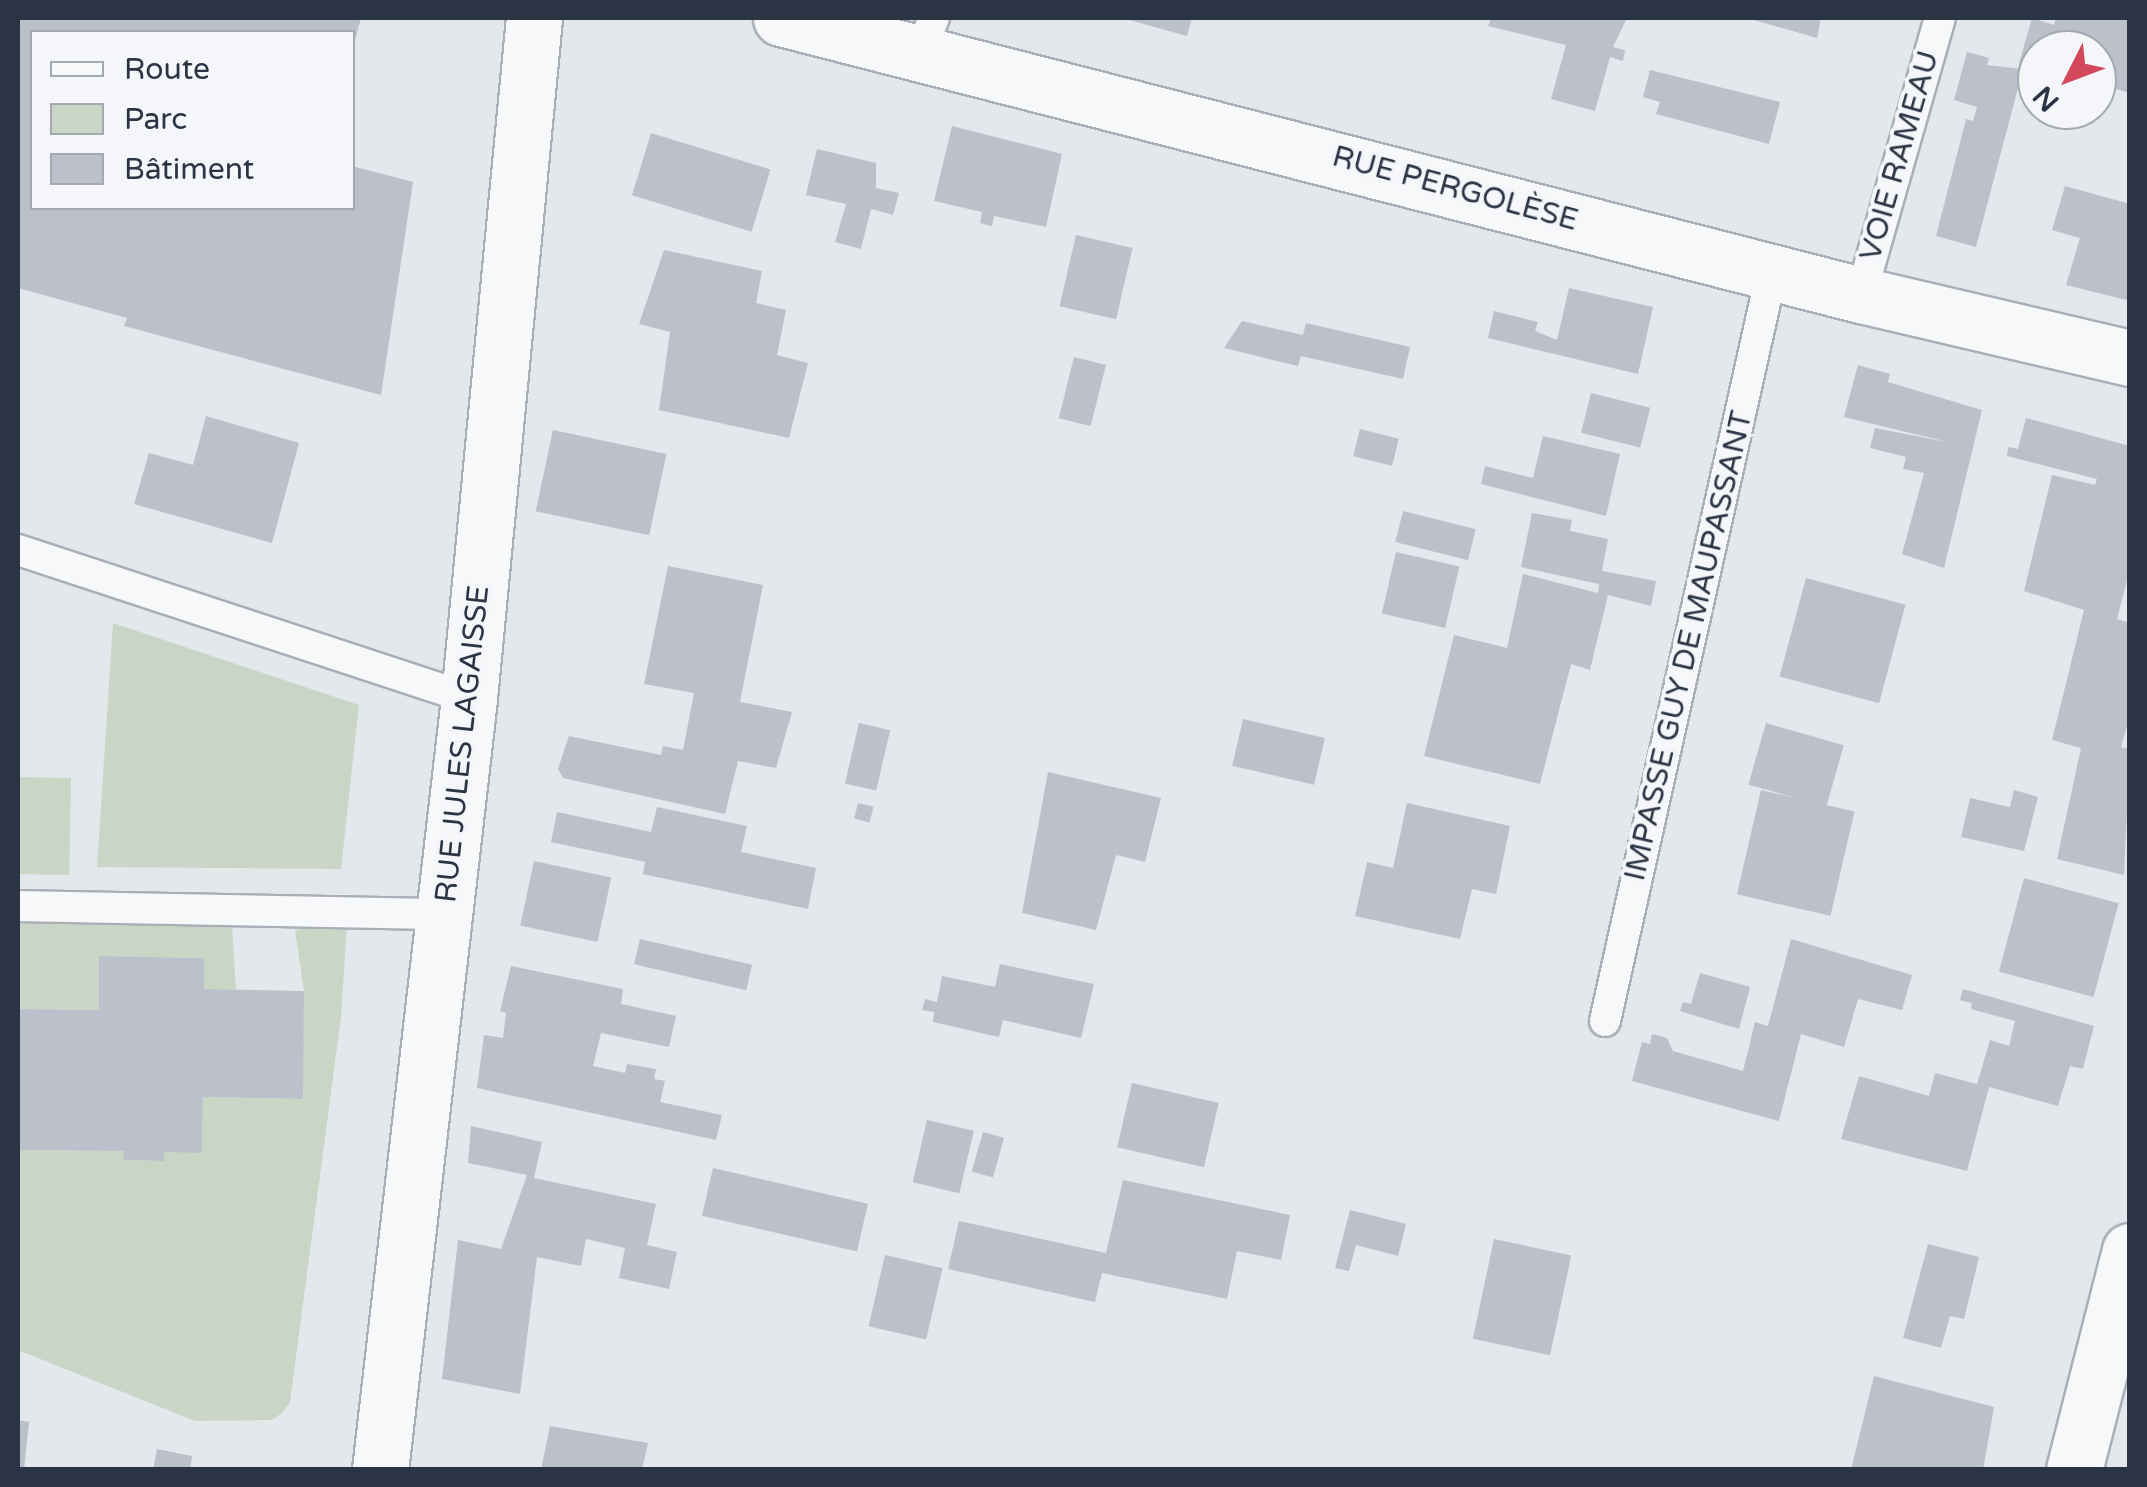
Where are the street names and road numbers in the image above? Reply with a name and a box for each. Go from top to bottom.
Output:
street label: VOIE RAMEAU [1853,47,1947,265]
street label: RUE PERGOLÈSE [1328,139,1582,239]
street label: IMPASSE GUY DE MAUPASSANT [1617,408,1761,884]
street label: RUE JULES LAGAISSE [428,584,498,904]

